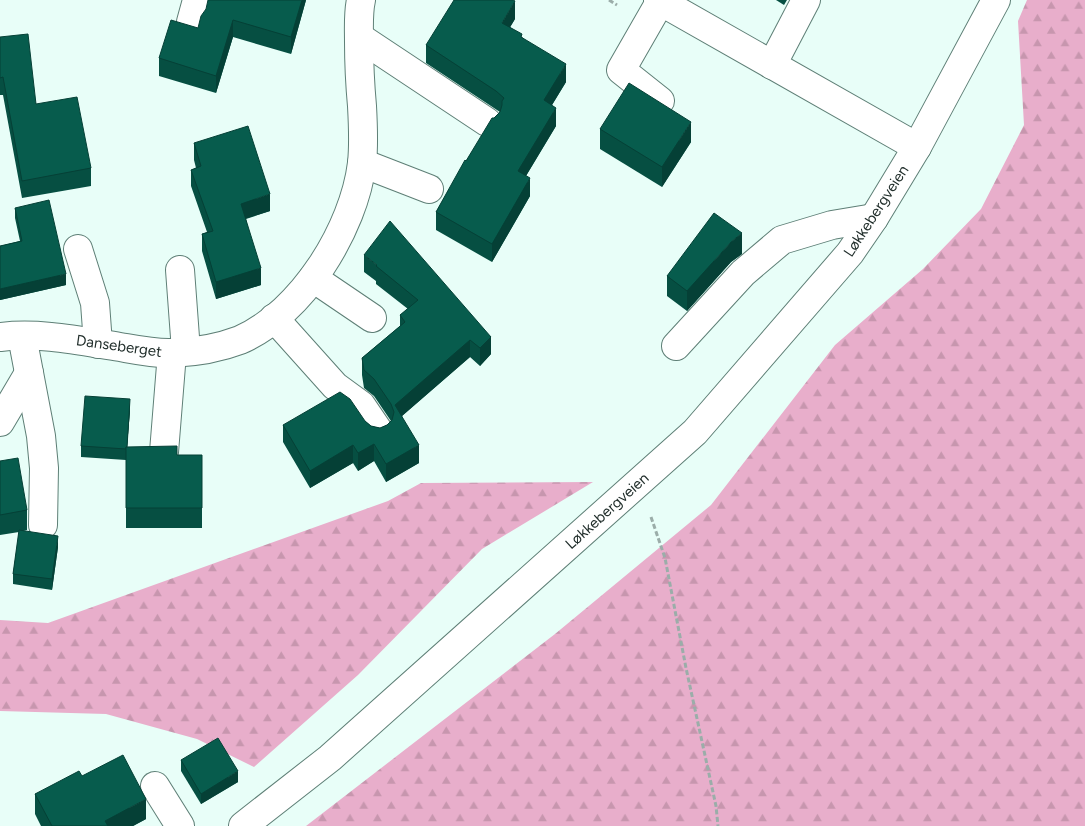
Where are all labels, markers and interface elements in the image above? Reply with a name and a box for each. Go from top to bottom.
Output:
street label: Løkkebergveien [840,162,912,260]
street label: Danseberget [75,331,163,361]
street label: Løkkebergveien [562,469,652,553]

